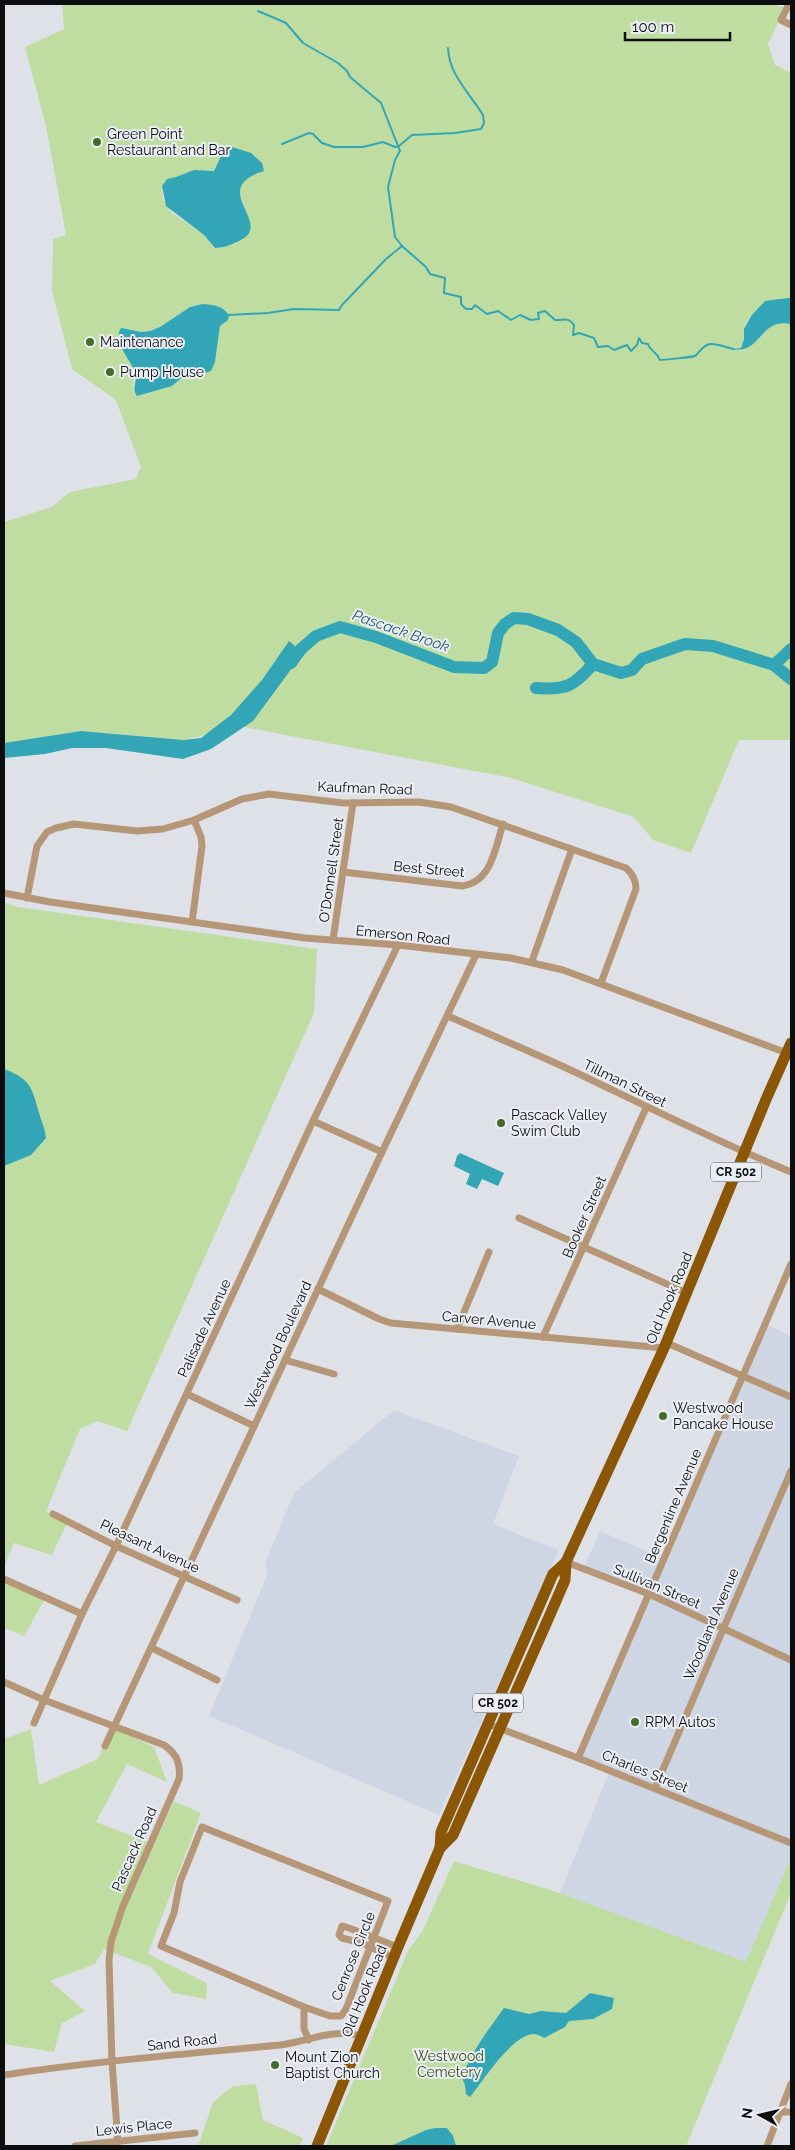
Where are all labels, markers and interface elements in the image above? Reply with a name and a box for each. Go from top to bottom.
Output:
scale bar [625,10,730,42]
text: 100 m [632,18,674,36]
place label: Green Point Restaurant and Bar [107,126,230,158]
marker: Green Point Restaurant and Bar [91,136,103,148]
place label: Maintenance [100,334,184,350]
marker: Maintenance [84,336,96,348]
place label: Pump House [120,364,204,380]
marker: Pump House [104,366,116,378]
water label: Pascack Brook [350,606,452,656]
street label: Kaufman Road [317,778,413,798]
street label: O'Donnell Street [316,816,346,923]
street label: Best Street [393,858,466,880]
street label: Emerson Road [355,922,451,948]
street label: Tillman Street [581,1056,669,1110]
place label: Pascack Valley Swim Club [511,1107,608,1139]
marker: Pascack Valley Swim Club [495,1117,507,1129]
road number: CR 502 [711,1162,761,1182]
street label: Booker Street [559,1173,609,1261]
street label: Old Hook Road [642,1250,696,1346]
street label: Palisade Avenue [174,1276,234,1380]
street label: Westwood Boulevard [241,1278,315,1412]
street label: Carver Avenue [441,1308,537,1332]
place label: Westwood Pancake House [673,1400,773,1432]
marker: Westwood Pancake House [657,1410,669,1422]
street label: Bergenline Avenue [642,1446,704,1566]
street label: Pleasant Avenue [98,1516,202,1576]
street label: Sullivan Street [611,1560,703,1612]
street label: Woodland Avenue [680,1566,742,1682]
road number: CR 502 [473,1694,523,1712]
place label: RPM Autos [645,1714,716,1730]
marker: RPM Autos [629,1716,641,1728]
street label: Charles Street [600,1746,691,1796]
street label: Pascack Road [108,1804,160,1894]
street label: Cenrose Circle [328,1909,378,2003]
street label: Old Hook Road [338,1943,390,2039]
street label: Sand Road [146,2030,218,2054]
park label: Westwood Cemetery [414,2048,484,2080]
place label: Mount Zion Baptist Church [285,2049,380,2081]
marker: Mount Zion Baptist Church [269,2059,281,2071]
north arrow [735,2090,785,2140]
text: N [738,2107,756,2120]
street label: Lewis Place [95,2115,173,2139]

